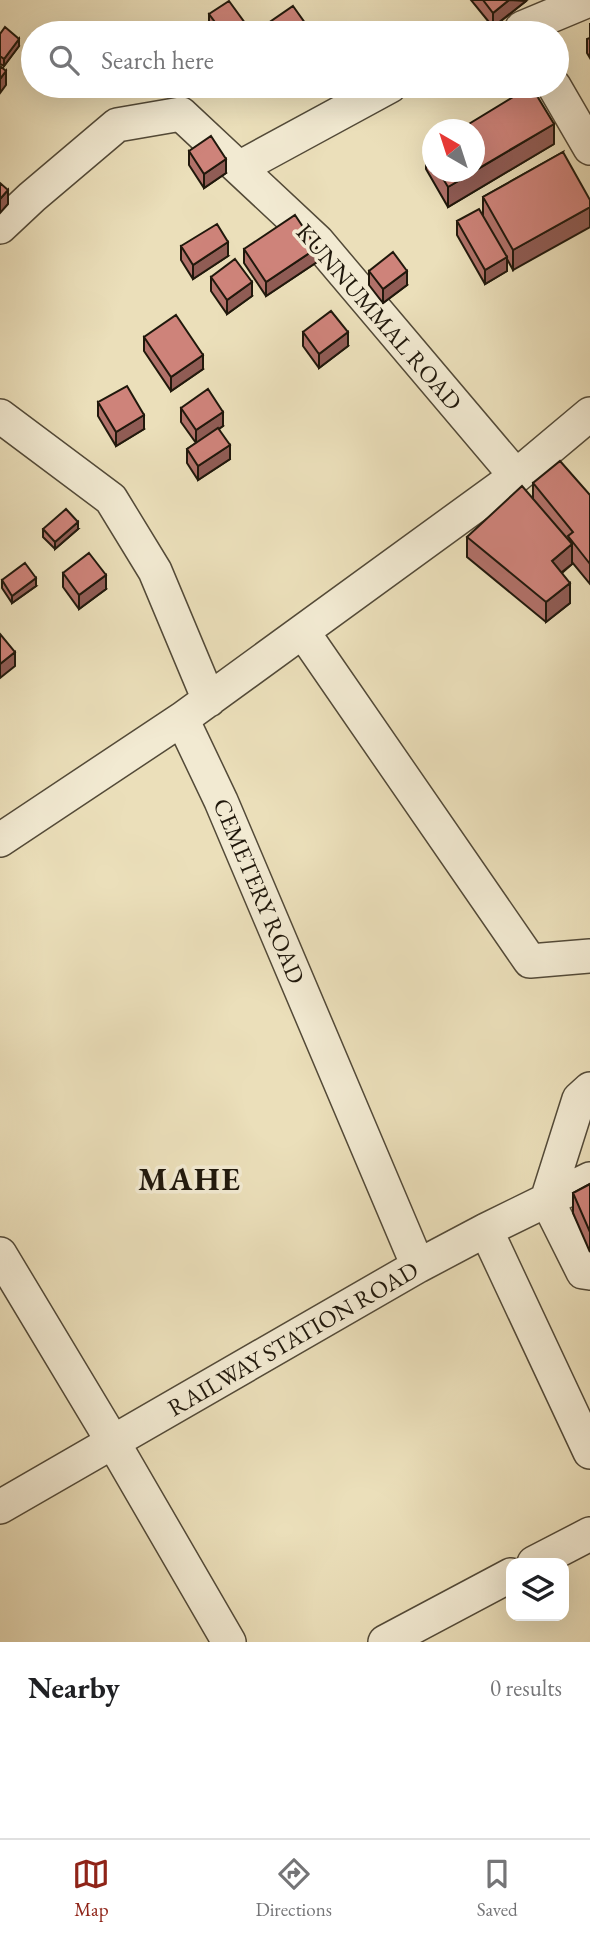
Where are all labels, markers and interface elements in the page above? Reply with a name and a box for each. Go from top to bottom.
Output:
search box [21,21,569,98]
icon: search [45,41,83,79]
text: Search here [101,43,214,77]
north arrow [422,119,485,182]
street label: KUNNUMMAL ROAD [290,217,469,417]
street label: CEMETERY ROAD [206,793,313,988]
district label: MAHE [138,1158,242,1200]
street label: RAILWAY STATION ROAD [162,1254,424,1423]
map controls [506,1558,569,1621]
button: layers [506,1558,569,1621]
text: Nearby [28,1668,120,1707]
text: 0 results [490,1673,562,1703]
tab: Map [72,1855,110,1922]
tab: Directions [255,1855,332,1922]
tab: Saved [477,1855,518,1922]

